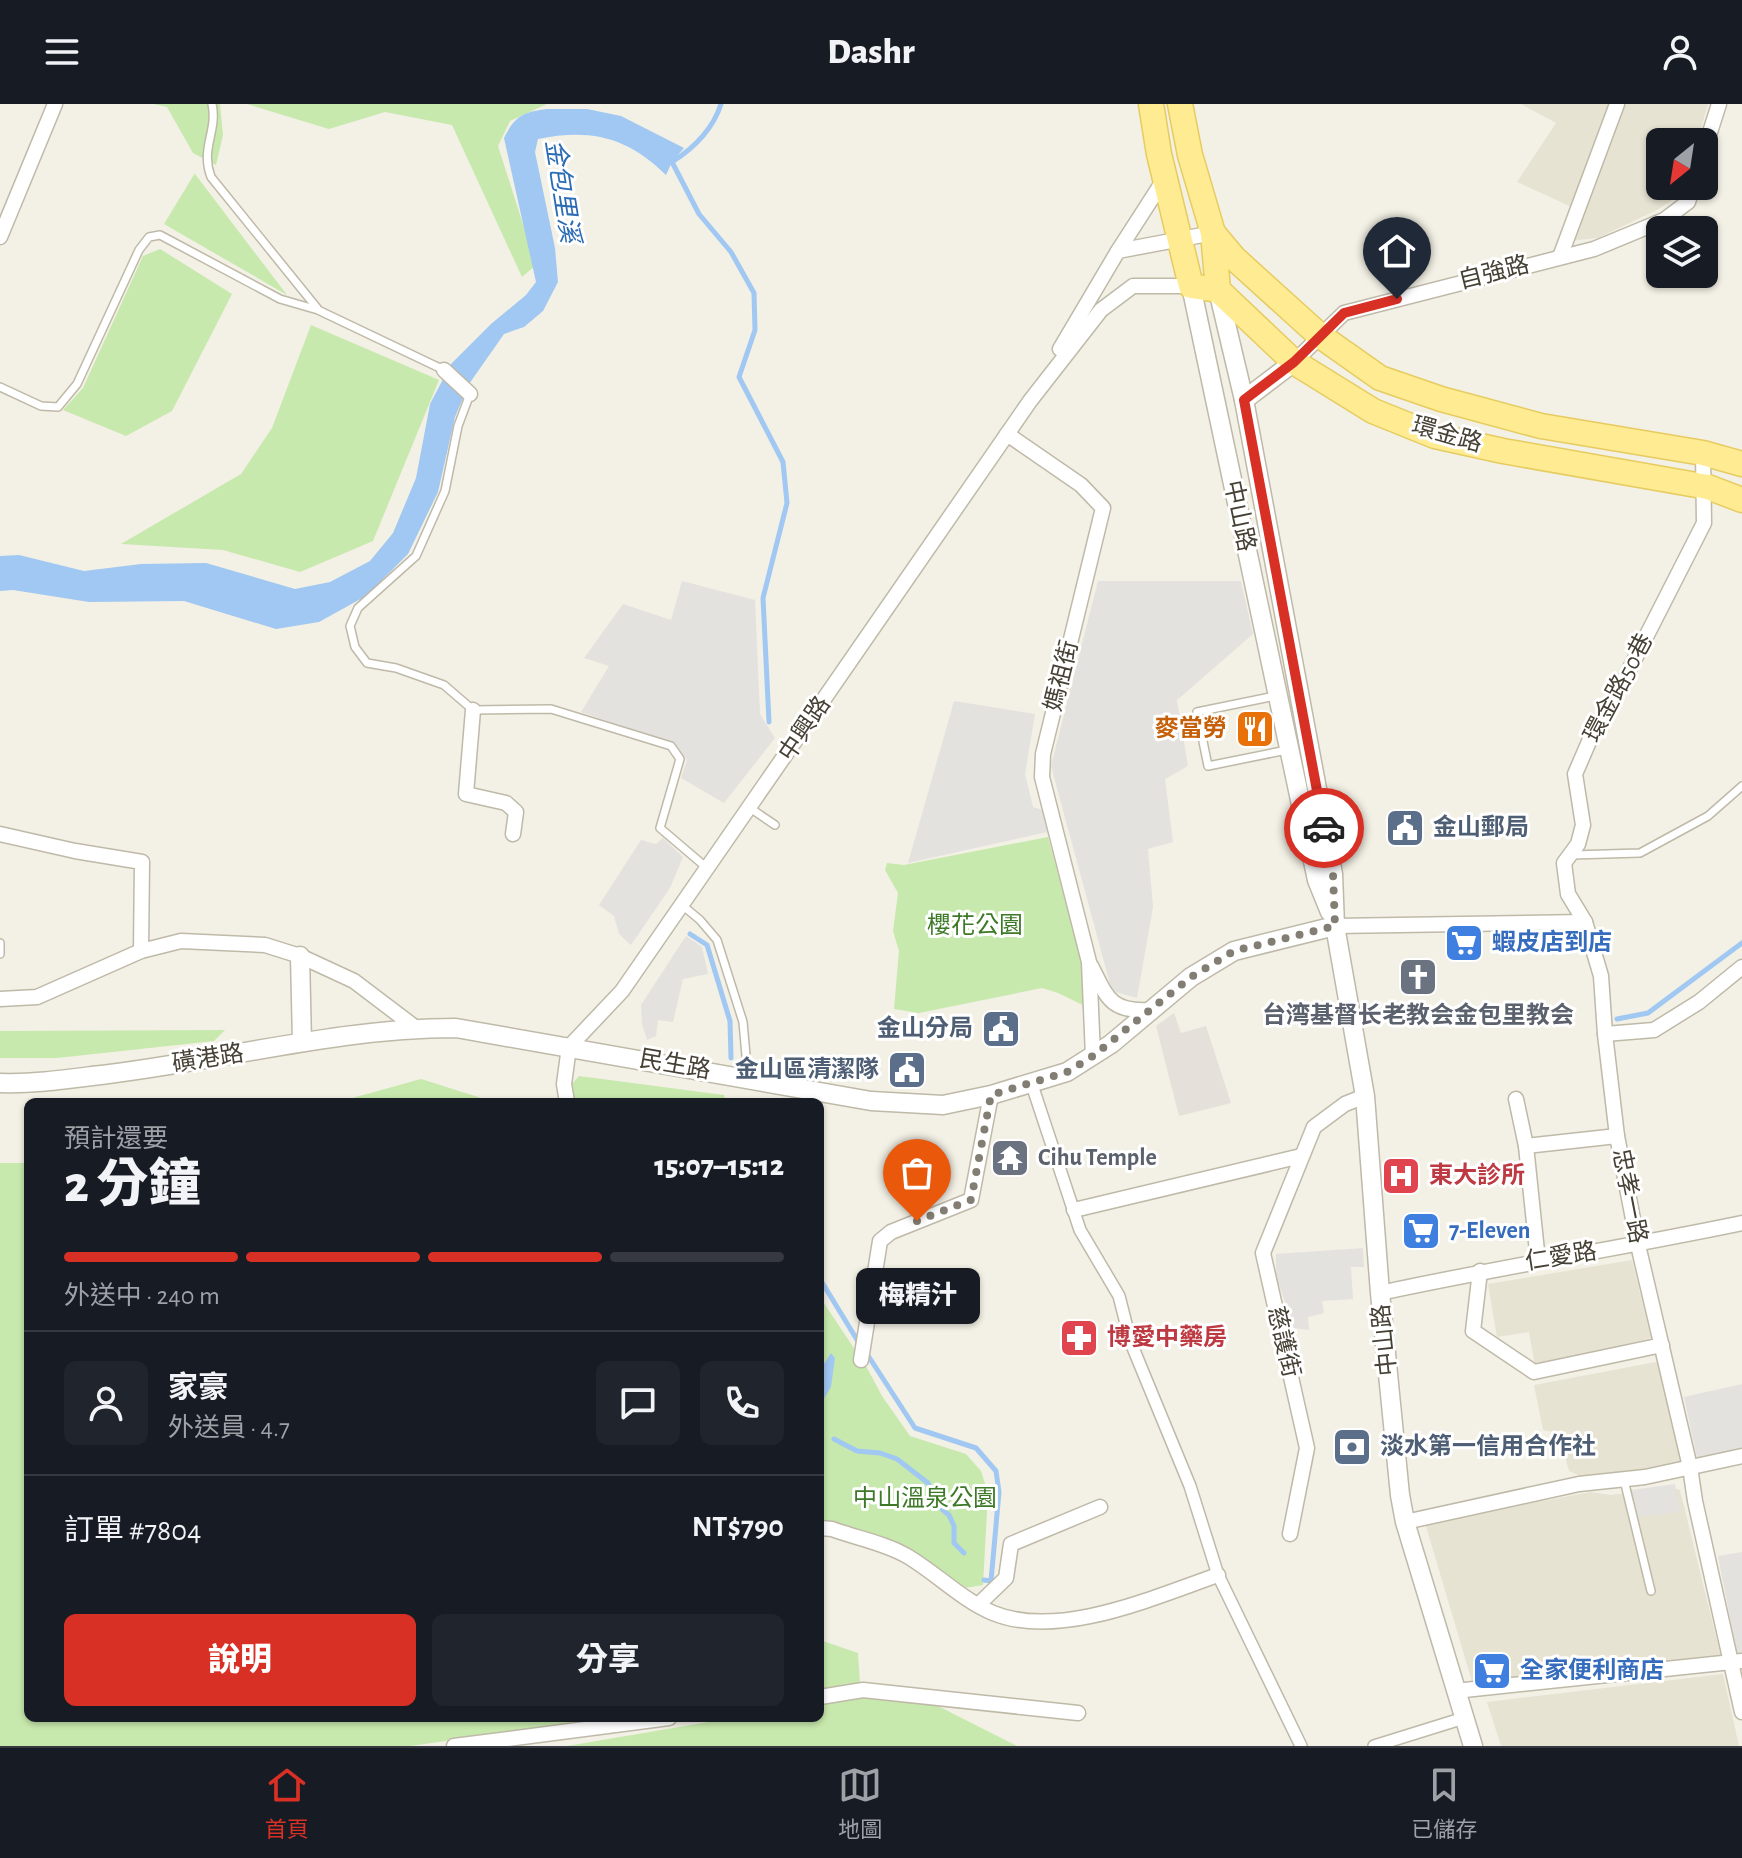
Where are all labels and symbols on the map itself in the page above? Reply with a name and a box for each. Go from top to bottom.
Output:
north arrow [1646,128,1718,200]
water label: 金包里溪 [541,137,586,248]
pin [1363,217,1431,299]
street label: 自強路 [1456,251,1532,293]
street label: 環金路 [1409,412,1485,456]
street label: 中山路 [1220,478,1260,554]
street label: 環金路50巷 [1579,629,1657,746]
street label: 媽祖街 [1040,638,1082,714]
street label: 中興路 [773,691,835,766]
restaurant icon: 麥當勞 [1234,708,1276,750]
place label: 麥當勞 [1155,715,1227,741]
courier [1284,788,1364,868]
public building icon: 金山郵局 [1384,807,1426,849]
place label: 金山郵局 [1433,814,1529,840]
park label: 櫻花公園 [927,912,1023,938]
supermarket icon: 蝦皮店到店 [1443,922,1485,964]
place label: 蝦皮店到店 [1492,929,1612,955]
church icon: 台湾基督长老教会金包里教会 [1397,956,1439,998]
place label: 台湾基督长老教会金包里教会 [1262,1002,1574,1028]
public building icon: 金山分局 [980,1008,1022,1050]
place label: 金山分局 [877,1015,973,1041]
street label: 磺港路 [170,1040,245,1076]
street label: 民生路 [637,1045,713,1083]
public building icon: 金山區清潔隊 [886,1049,928,1091]
place label: 金山區清潔隊 [735,1056,879,1082]
temple icon: Cihu Temple [989,1137,1031,1179]
pin [883,1139,951,1221]
place label: Cihu Temple [1038,1146,1157,1170]
street label: 忠孝一路 [1608,1146,1652,1245]
hospital icon: 東大診所 [1380,1155,1422,1197]
place label: 東大診所 [1429,1162,1525,1188]
supermarket icon: 7-Eleven [1400,1210,1442,1252]
place label: 7-Eleven [1449,1219,1530,1243]
street label: 仁愛路 [1523,1238,1598,1274]
callout: 梅精汁 [855,1269,979,1325]
street label: 中山路 [1367,1303,1401,1377]
street label: 慈護街 [1263,1304,1305,1380]
pharmacy icon: 博愛中藥房 [1058,1317,1100,1359]
place label: 博愛中藥房 [1107,1324,1227,1350]
bank icon: 淡水第一信用合作社 [1331,1426,1373,1468]
place label: 淡水第一信用合作社 [1380,1433,1596,1459]
park label: 中山溫泉公園 [853,1485,997,1511]
supermarket icon: 全家便利商店 [1471,1650,1513,1692]
place label: 全家便利商店 [1520,1657,1664,1683]

